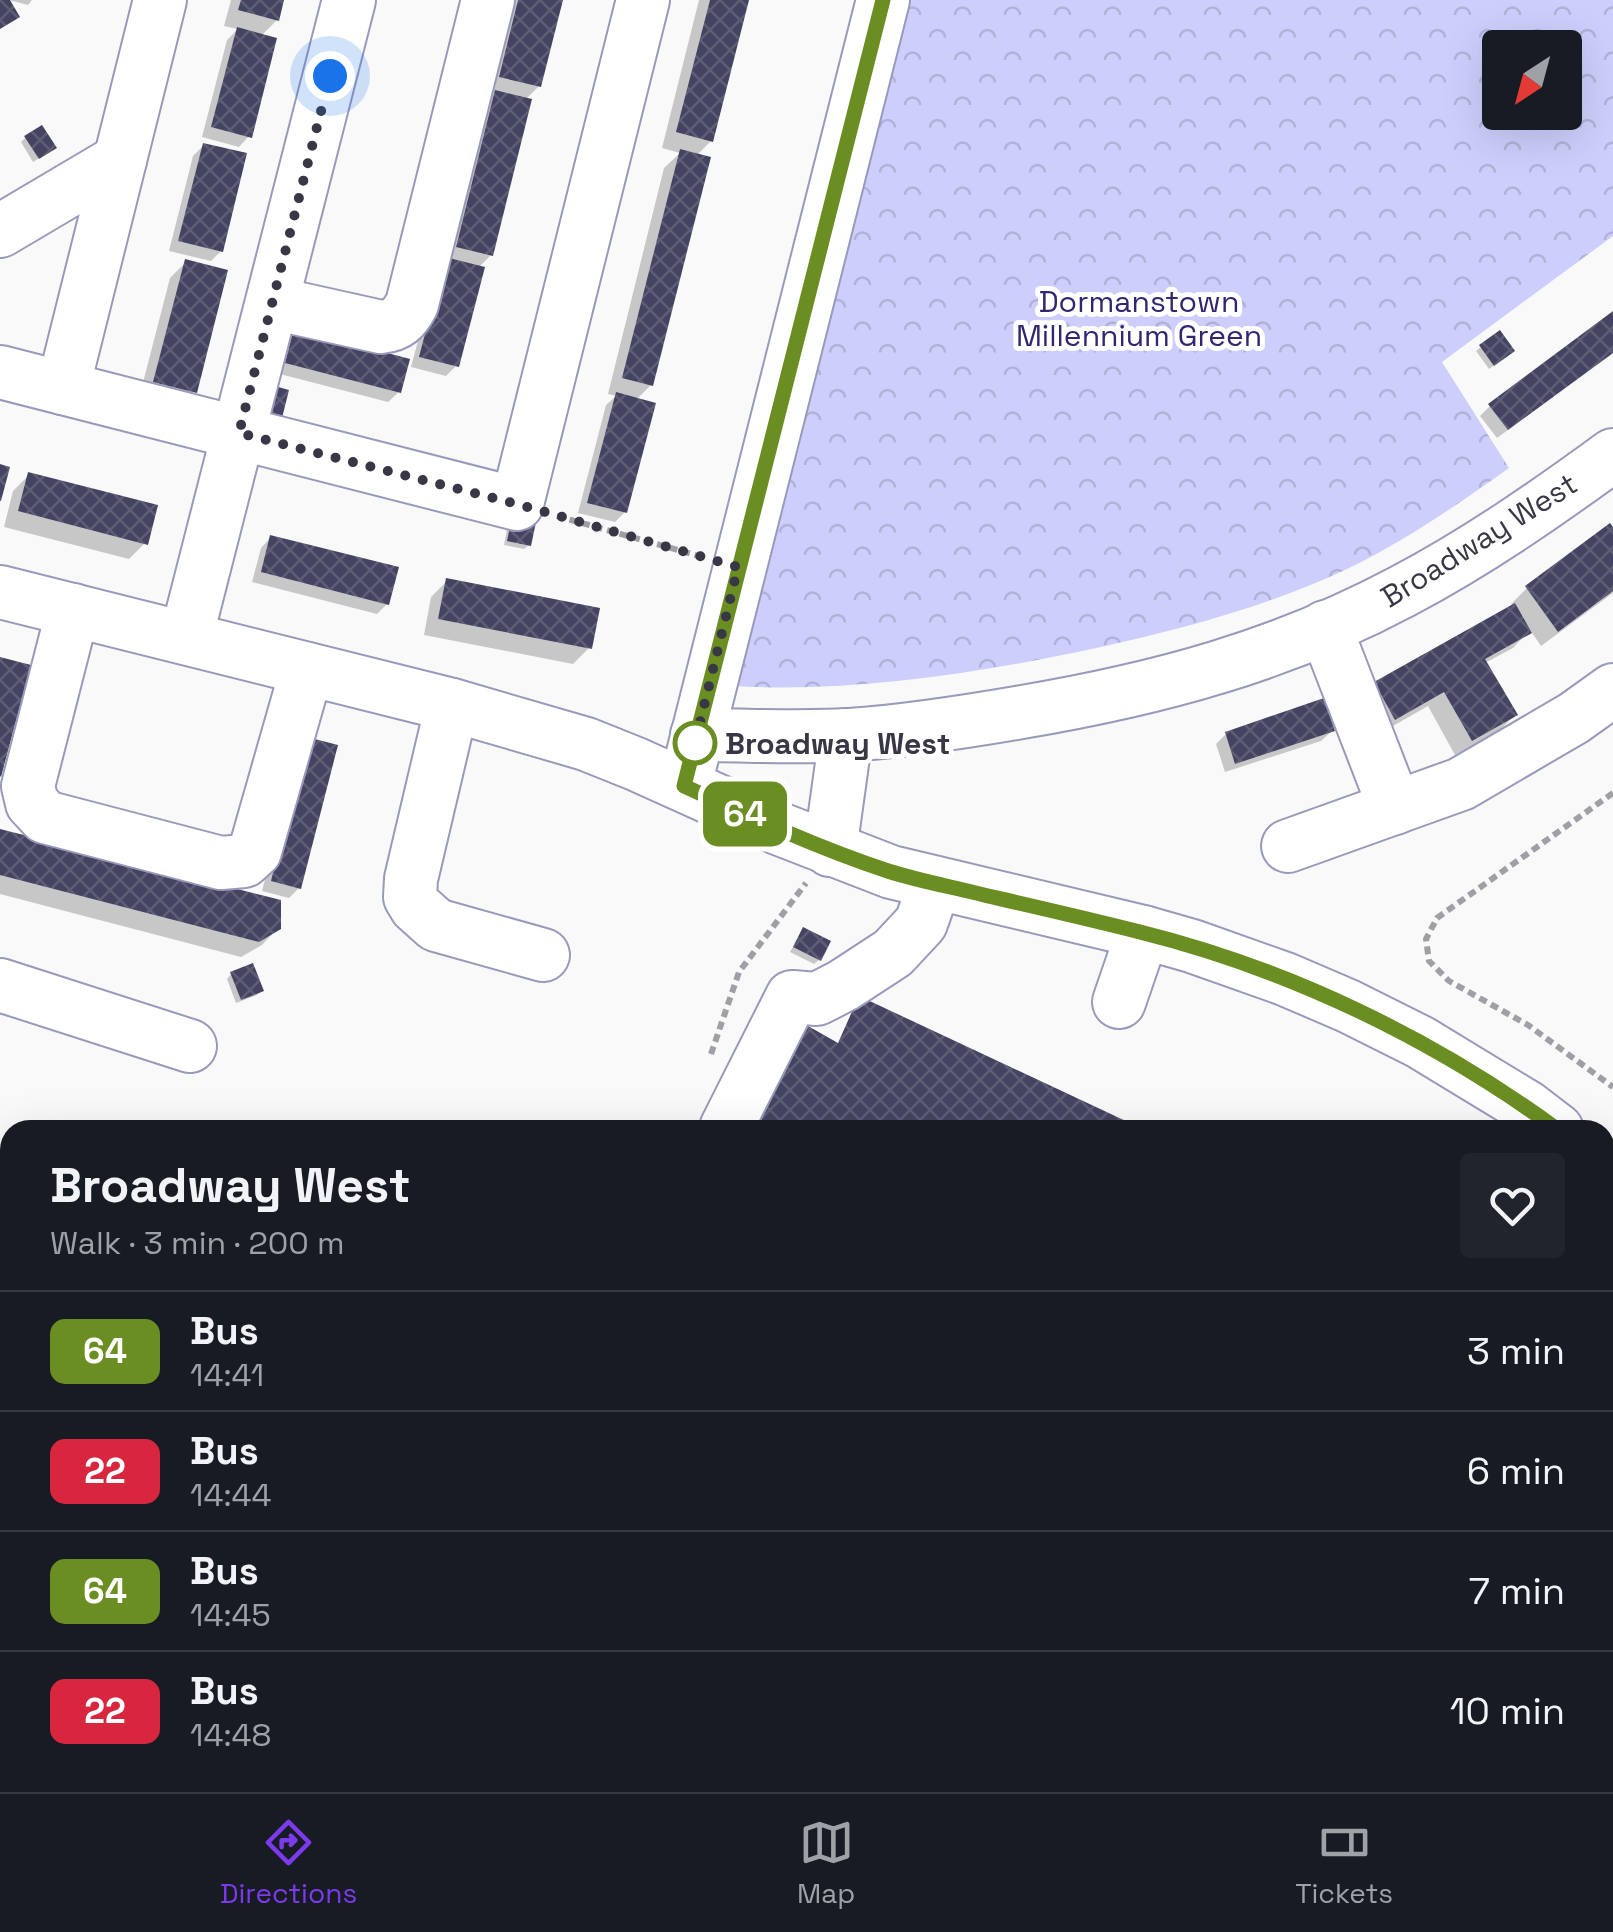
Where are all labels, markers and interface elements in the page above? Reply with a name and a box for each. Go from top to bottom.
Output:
north arrow [1482,30,1582,130]
map controls [1482,30,1582,130]
your location [305,51,355,101]
park label: Dormanstown Millennium Green [1016,282,1262,355]
street label: Broadway West [1373,464,1585,616]
marker: Broadway West [674,722,716,764]
place label: Broadway West [725,724,950,763]
line badge: 64 [700,782,790,846]
text: 64 [723,792,767,836]
button: heart [1460,1153,1565,1258]
text: Broadway West [50,1155,411,1216]
text: Walk · 3 min · 200 m [50,1223,345,1263]
text: Bus [190,1307,259,1355]
text: 3 min [1467,1327,1565,1375]
text: 64 [83,1329,127,1373]
text: 14:41 [190,1355,264,1395]
text: Bus [190,1427,259,1475]
text: 6 min [1467,1447,1565,1495]
text: 22 [84,1449,126,1493]
text: 14:44 [190,1475,271,1515]
text: Bus [190,1547,259,1595]
text: 7 min [1469,1567,1565,1615]
text: 64 [83,1569,127,1613]
text: 14:45 [190,1595,271,1635]
text: Bus [190,1667,259,1715]
text: 10 min [1450,1687,1565,1735]
text: 22 [84,1689,126,1733]
text: 14:48 [190,1715,271,1755]
tab: Directions [220,1815,357,1911]
tab: Map [797,1815,855,1911]
tab: Tickets [1295,1815,1393,1911]

